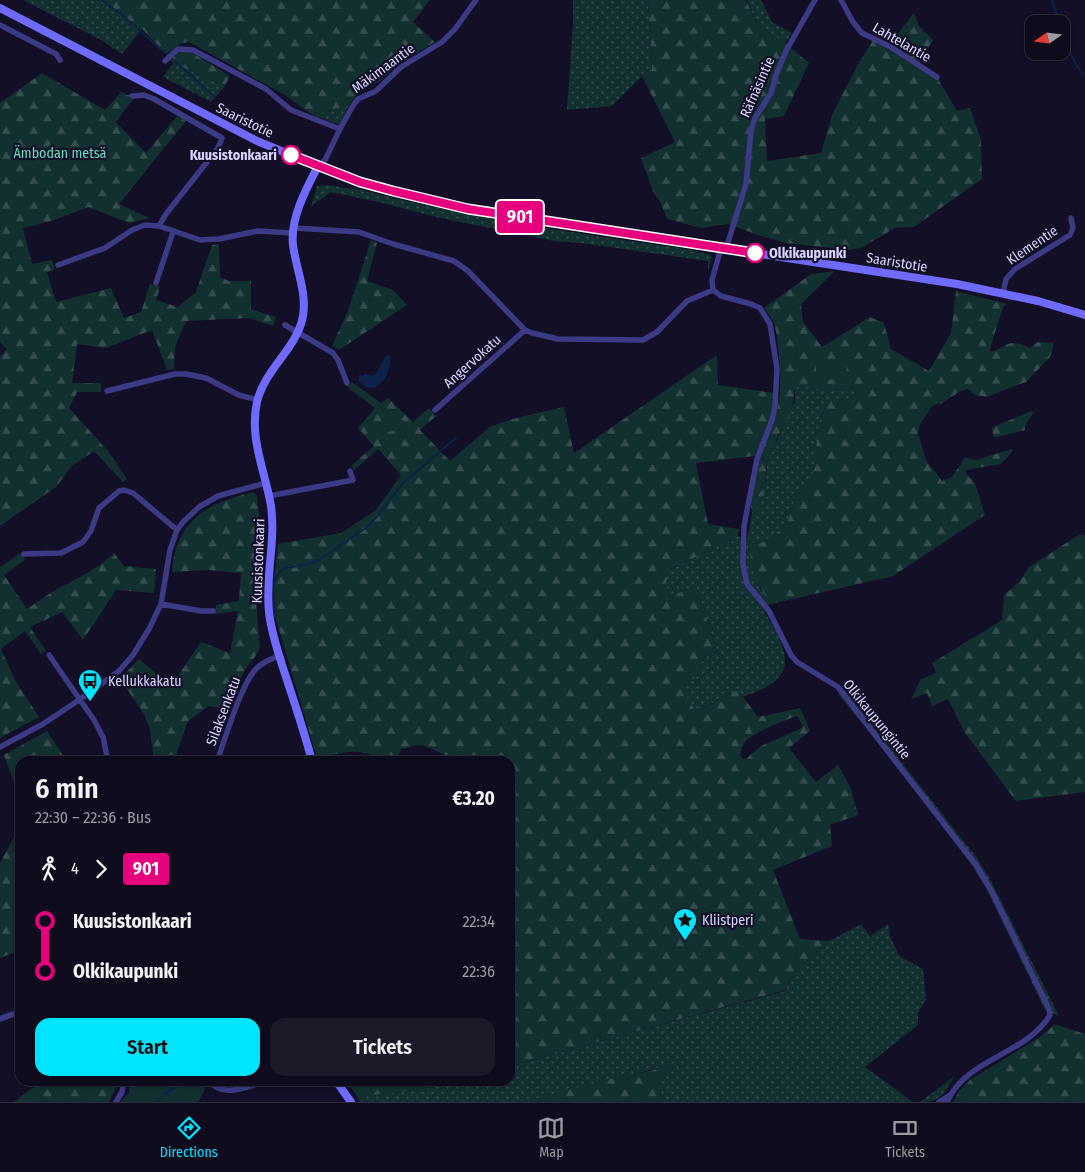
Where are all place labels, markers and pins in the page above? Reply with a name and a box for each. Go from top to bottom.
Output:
marker: Kuusistonkaari [281,145,301,165]
place label: Kuusistonkaari [190,147,277,164]
marker: Olkikaupunki [745,243,765,263]
place label: Olkikaupunki [769,245,847,262]
bus stop icon: Kellukkakatu [77,668,103,702]
place label: Kellukkakatu [108,673,182,690]
place icon: Kliistperi [672,907,698,941]
place label: Kliistperi [702,912,754,929]

